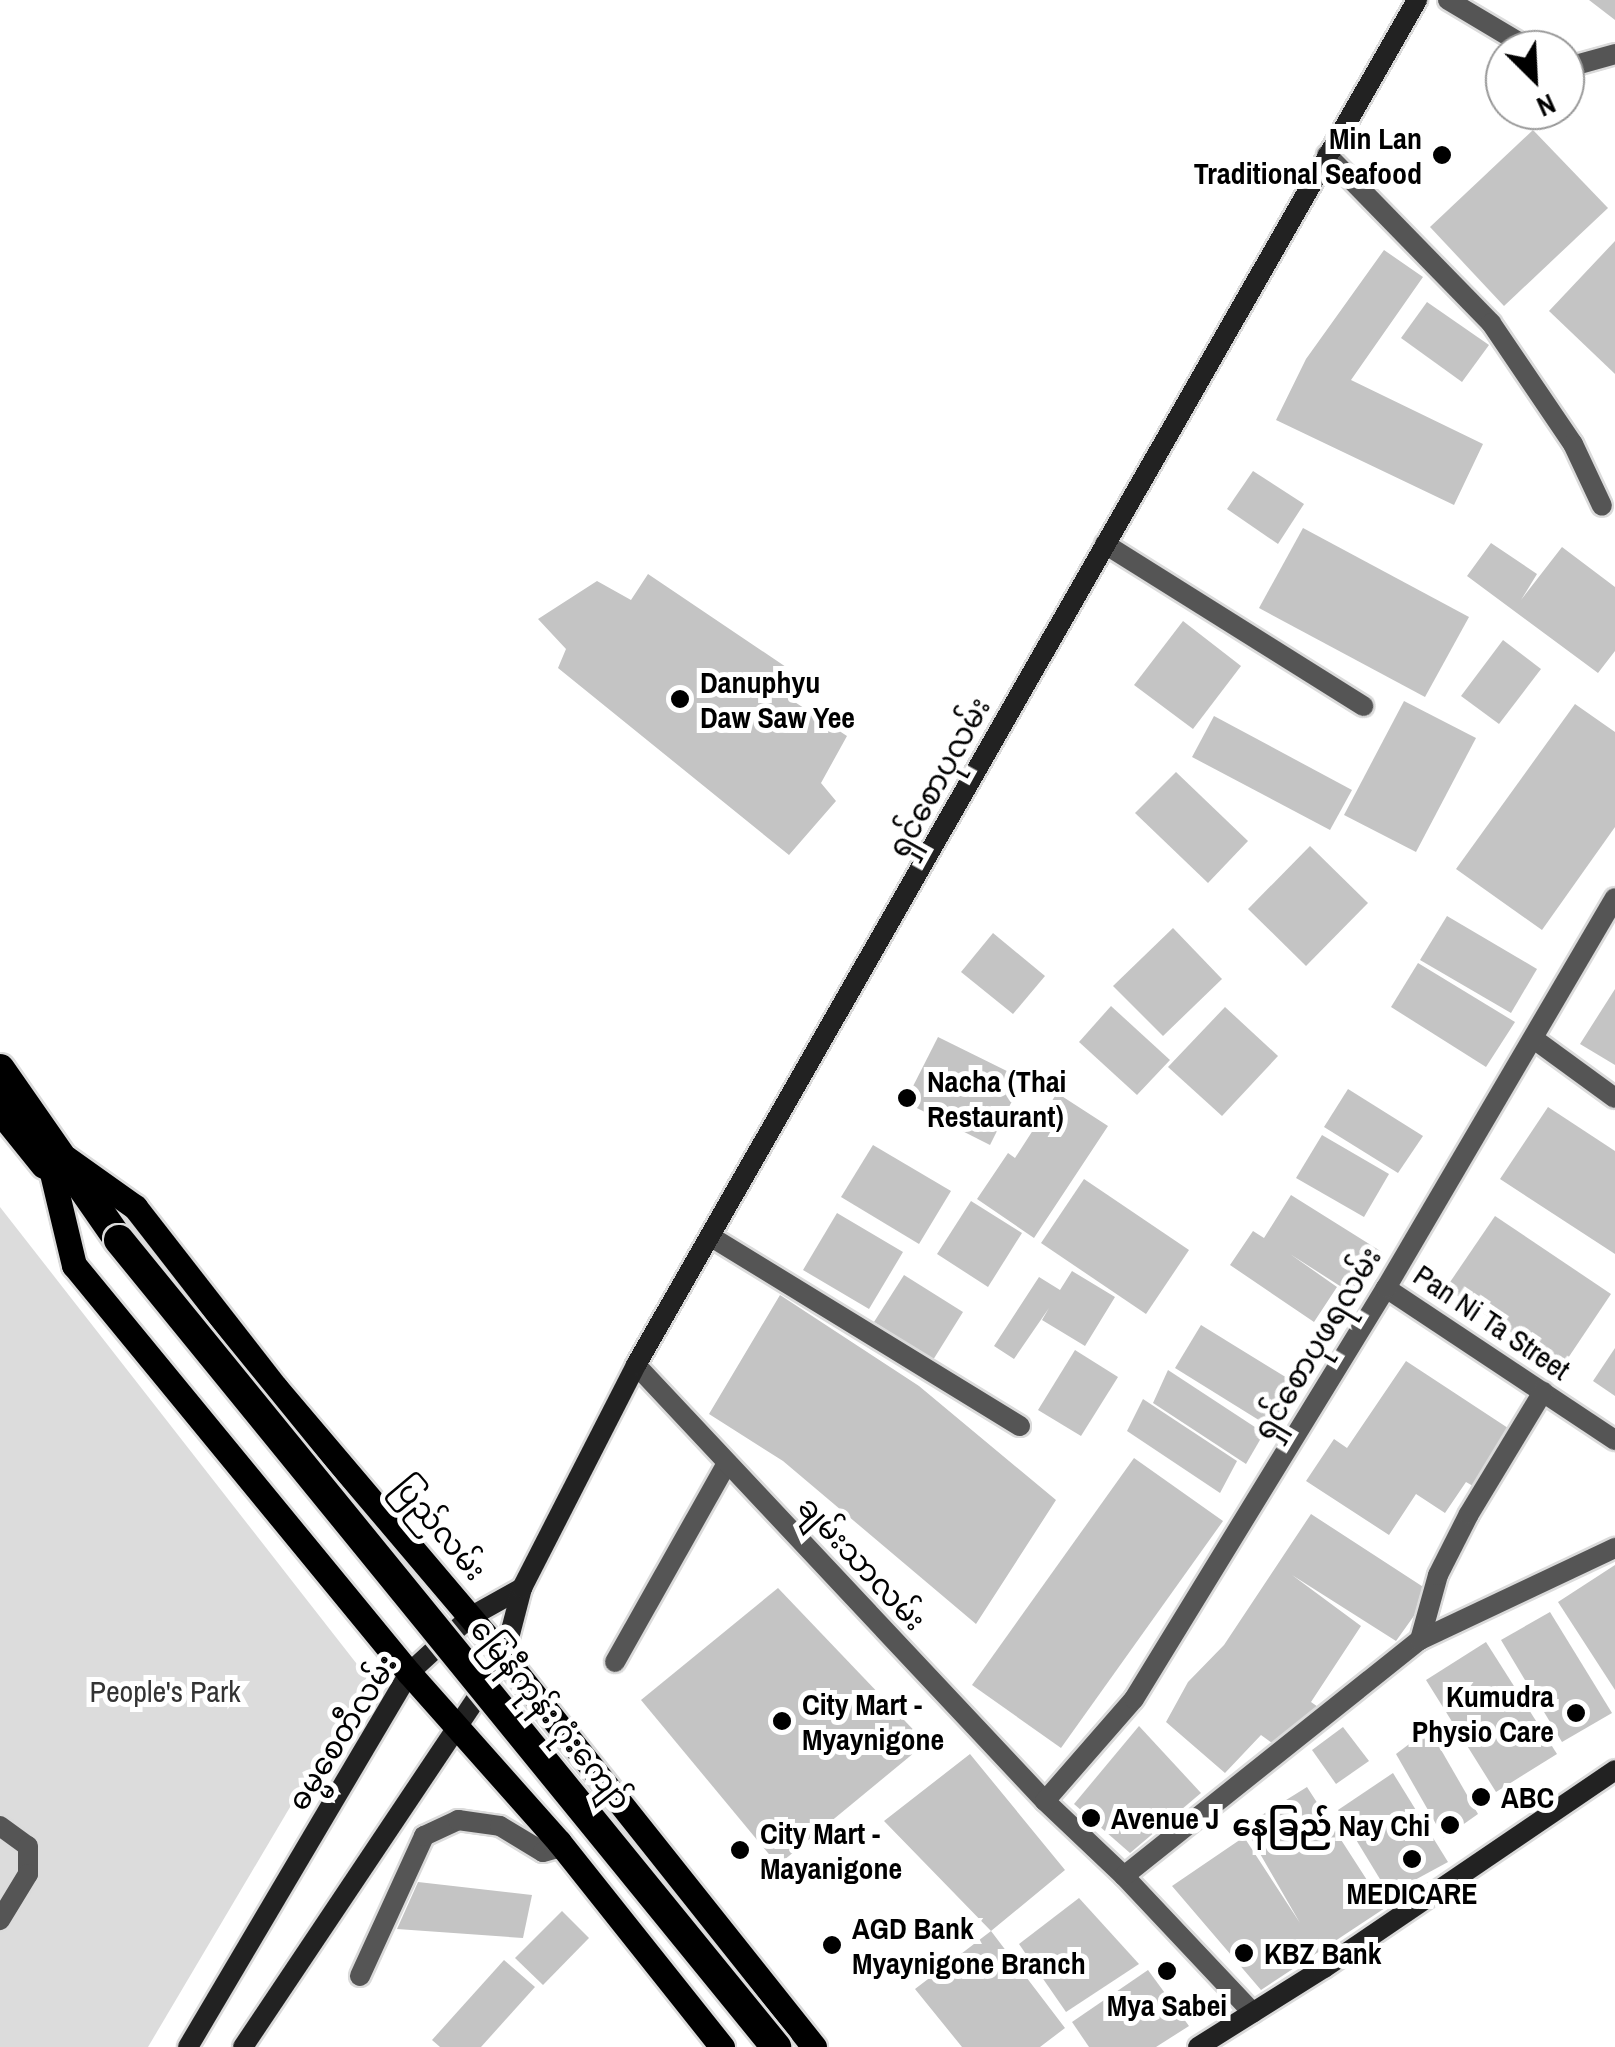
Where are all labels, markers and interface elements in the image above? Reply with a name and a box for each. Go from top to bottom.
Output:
north arrow [1485,30,1585,130]
text: N [1531,85,1562,126]
place label: Min Lan Traditional Seafood [1194,120,1422,190]
marker: Min Lan Traditional Seafood [1431,144,1453,166]
place label: Danuphyu Daw Saw Yee [700,664,855,734]
marker: Danuphyu Daw Saw Yee [669,688,691,710]
street label: ရှင်စောပုလမ်း [880,691,998,863]
place label: Nacha (Thai Restaurant) [927,1063,1066,1134]
marker: Nacha (Thai Restaurant) [896,1087,918,1109]
street label: ရှင်စောပုဖရလမ်း [1245,1240,1389,1446]
street label: Pan Ni Ta Street [1407,1256,1577,1388]
street label: ပြည်လမ်း [386,1469,494,1587]
street label: ချမ်းသာလမ်း [791,1488,933,1638]
street label: မြေနီကုန်း ဂုံးကျော် [463,1611,639,1817]
street label: ဓမ္မစေတီလမ်း [280,1647,404,1817]
park label: People's Park [89,1673,241,1709]
place label: Kumudra Physio Care [1412,1678,1554,1748]
place label: City Mart - Myaynigone [802,1686,944,1756]
marker: Kumudra Physio Care [1563,1700,1589,1726]
marker: City Mart - Myaynigone [771,1710,793,1732]
place label: ABC [1501,1779,1554,1815]
marker: ABC [1470,1786,1492,1808]
place label: Avenue J [1111,1800,1219,1836]
marker: Avenue J [1080,1807,1102,1829]
place label: နေခြည် Nay Chi [1232,1807,1430,1843]
marker: နေခြည် Nay Chi [1439,1814,1461,1836]
place label: City Mart - Mayanigone [760,1815,902,1886]
marker: City Mart - Mayanigone [729,1839,751,1861]
marker: MEDICARE [1401,1848,1423,1870]
place label: MEDICARE [1346,1875,1478,1911]
place label: AGD Bank Myaynigone Branch [852,1910,1086,1980]
marker: AGD Bank Myaynigone Branch [821,1934,843,1956]
place label: KBZ Bank [1264,1935,1382,1971]
marker: KBZ Bank [1233,1942,1255,1964]
marker: Mya Sabei [1156,1960,1178,1982]
place label: Mya Sabei [1107,1987,1227,2023]

